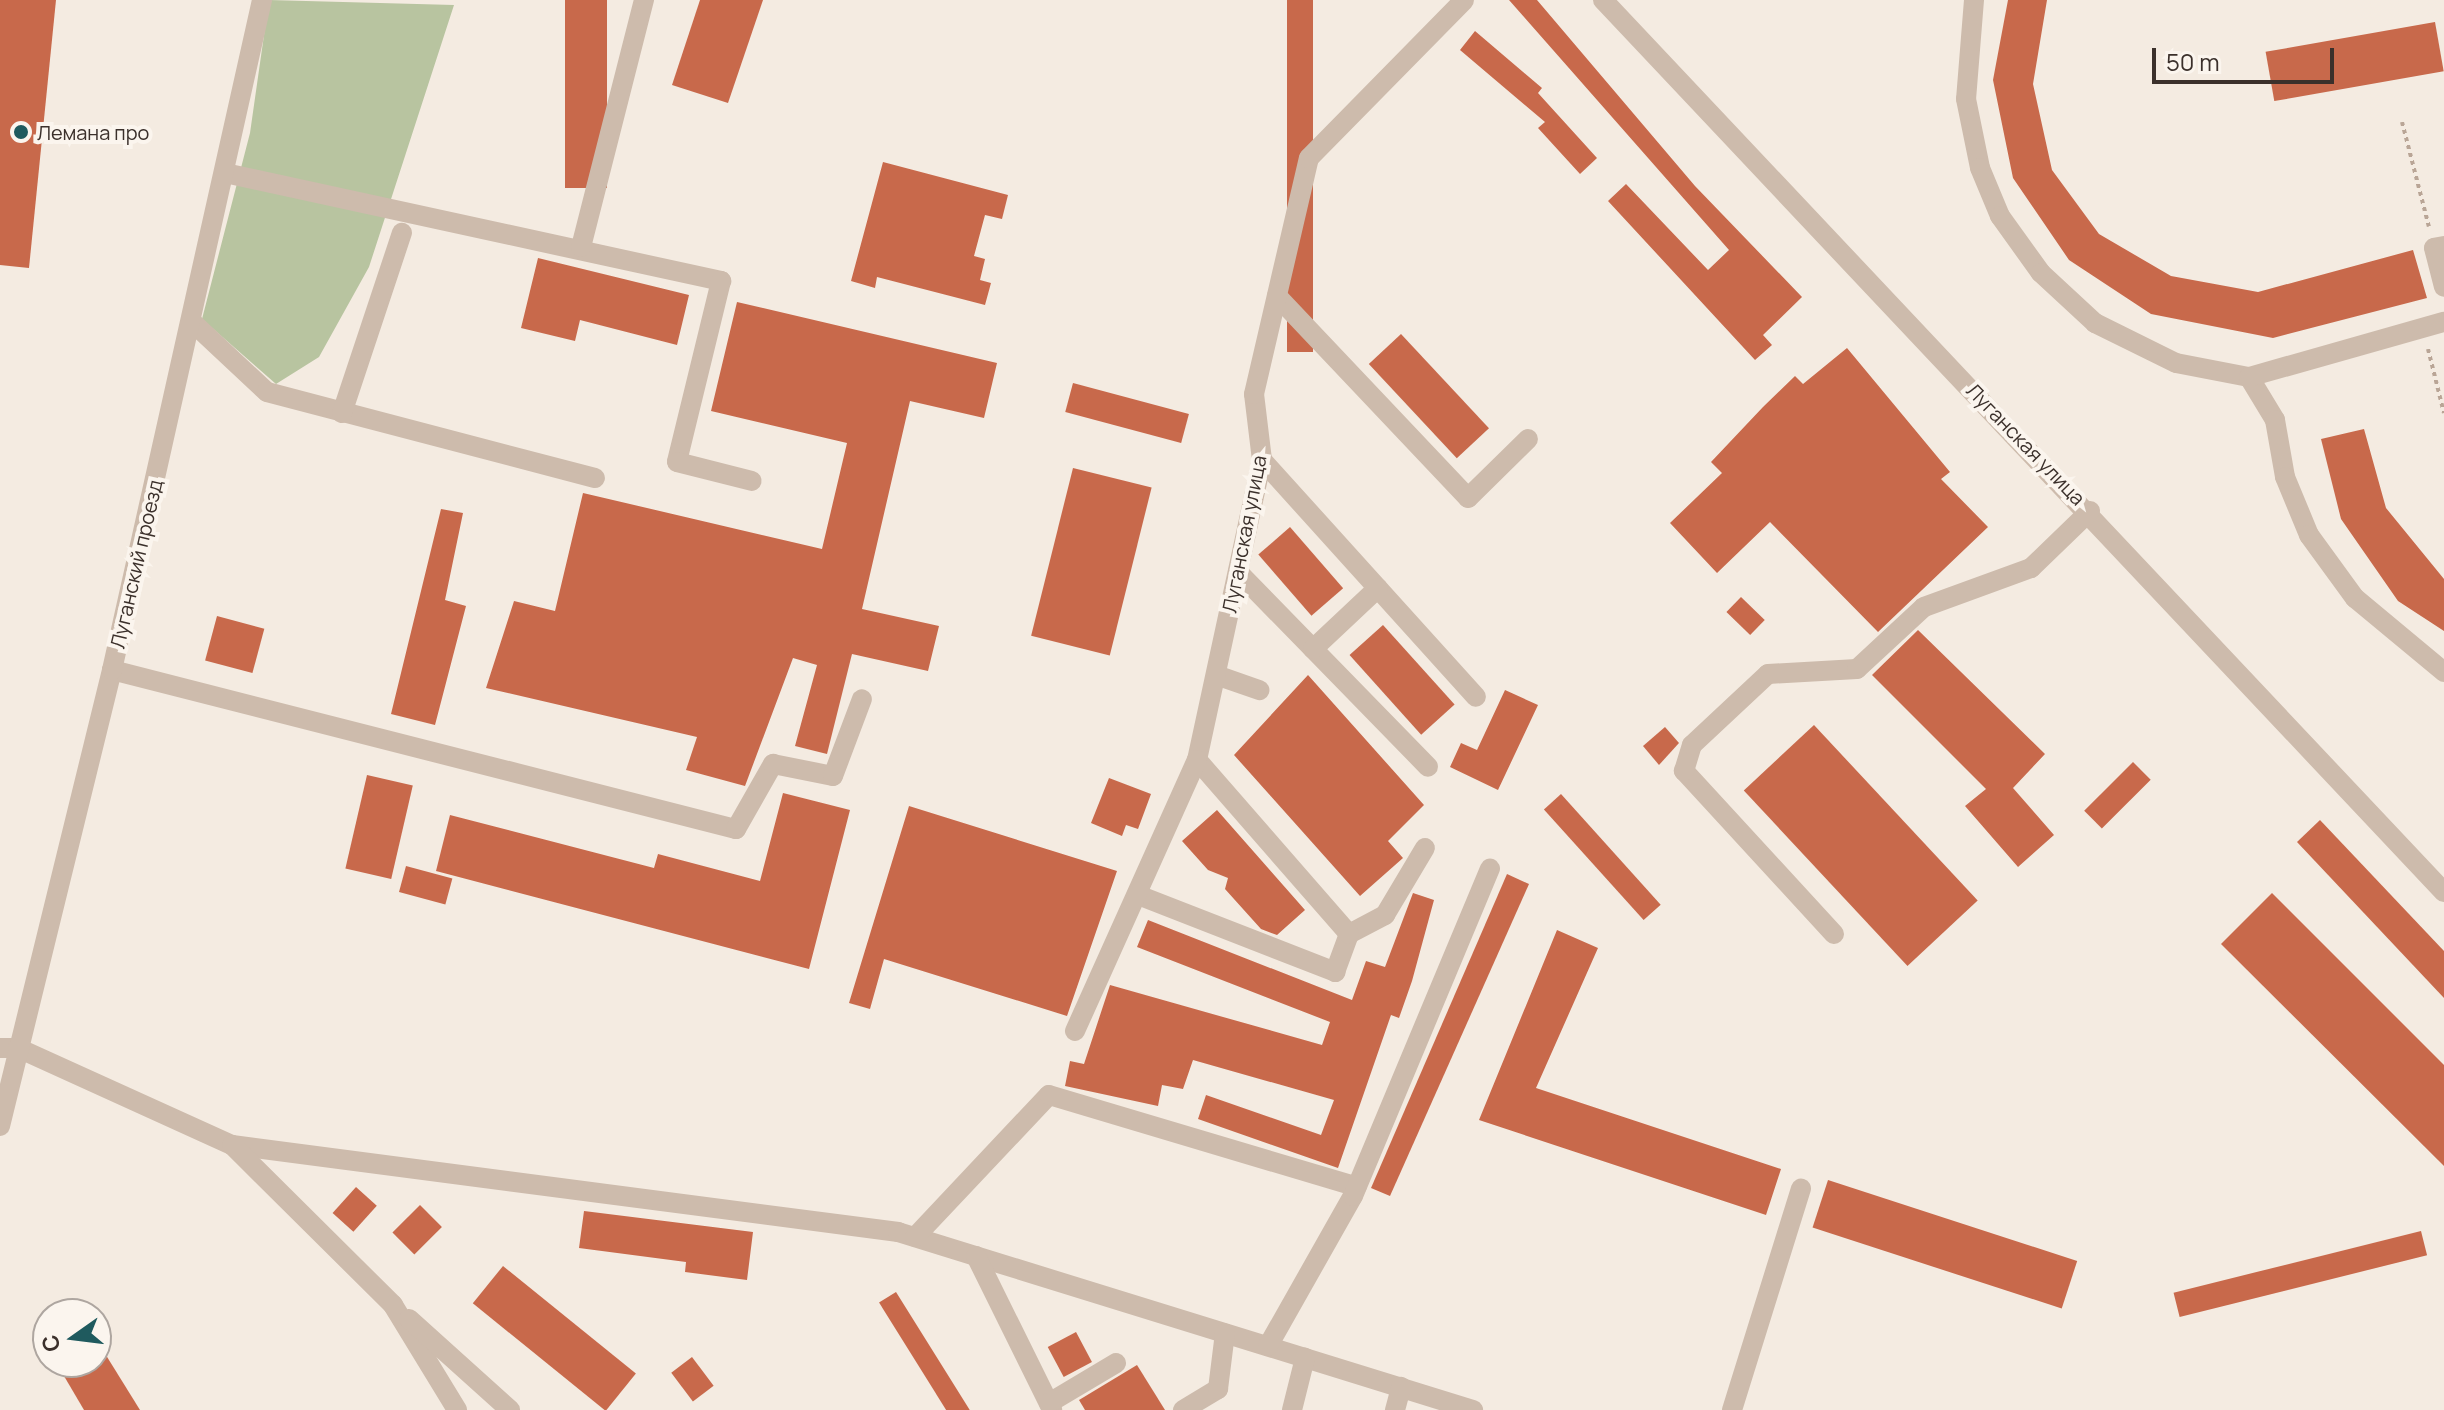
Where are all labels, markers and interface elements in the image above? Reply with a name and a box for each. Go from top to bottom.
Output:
scale bar [2156,32,2338,82]
text: 50 m [2166,45,2220,78]
place label: Лемана про [37,120,149,144]
marker: Лемана про [12,123,30,141]
street label: Луганская улица [1962,378,2090,510]
street label: Луганская улица [1217,453,1271,615]
street label: Луганский проезд [105,477,167,651]
north arrow [32,1298,112,1378]
text: С [34,1332,67,1355]

